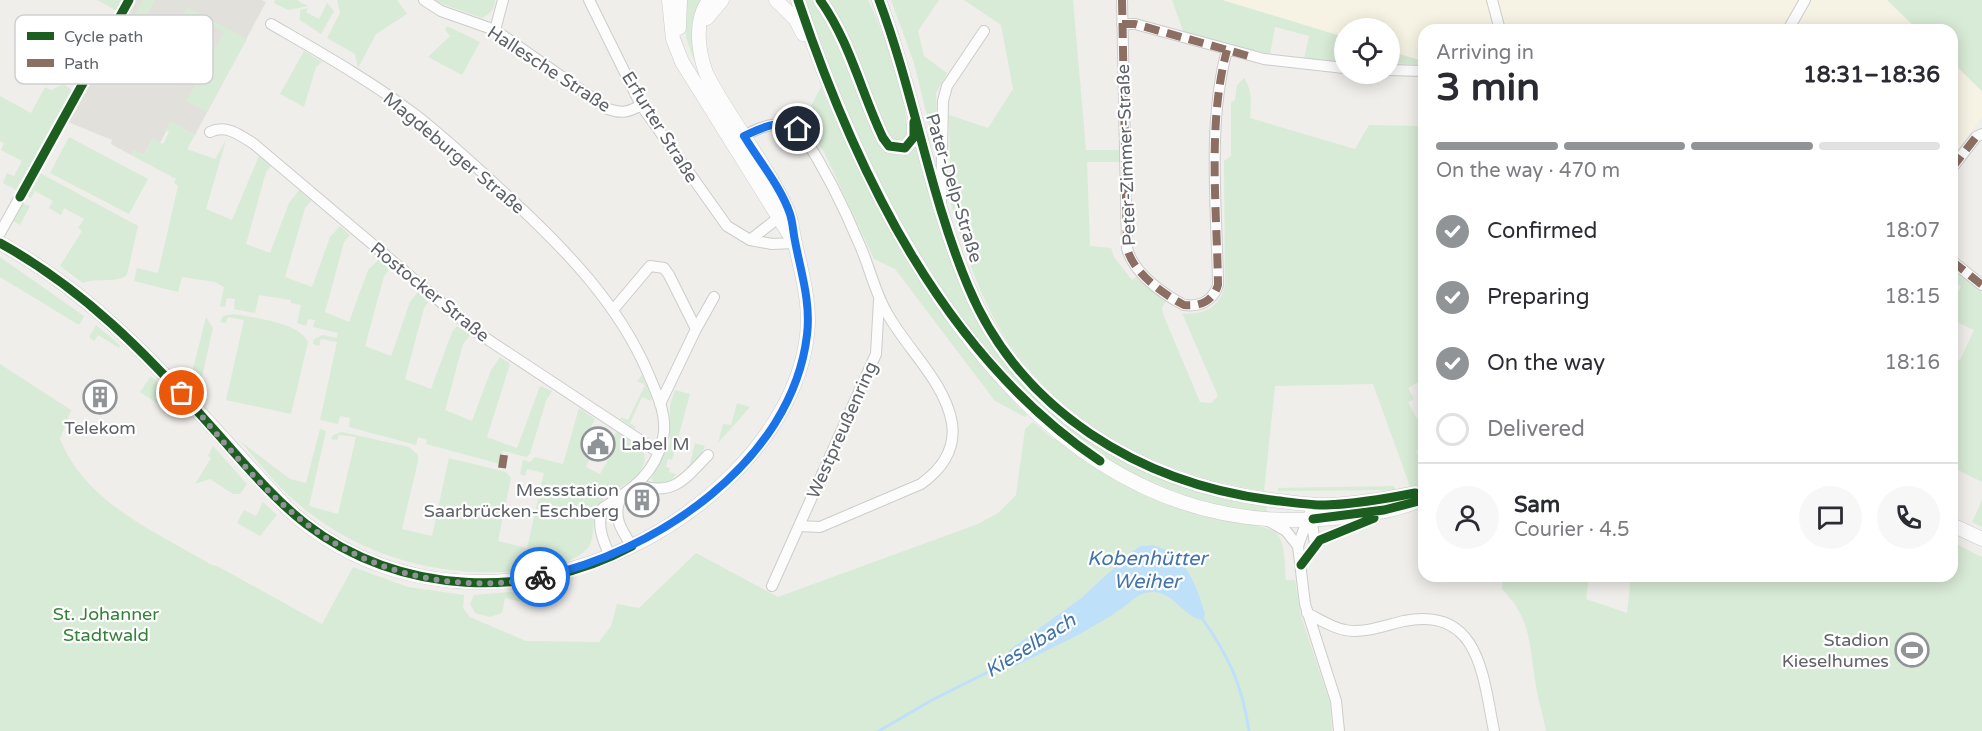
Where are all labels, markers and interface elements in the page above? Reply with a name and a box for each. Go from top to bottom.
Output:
legend [15,15,213,84]
map controls [1334,18,1400,84]
button: locate [1334,18,1400,84]
street label: Hallesche Straße [483,21,615,117]
text: Cycle path [64,27,143,47]
text: Arriving in [1436,41,1534,65]
text: Path [64,54,99,74]
text: 18:31–18:36 [1803,62,1940,88]
street label: Peter-Zimmer-Straße [1112,64,1140,246]
text: 3 min [1436,64,1540,111]
street label: Erfurter Straße [617,67,703,187]
street label: Magdeburger Straße [379,87,529,219]
pin [772,103,823,154]
street label: Pater-Delp-Straße [921,111,987,265]
icon: home [781,112,814,145]
text: On the way · 470 m [1436,159,1620,183]
icon: check [1436,215,1469,248]
text: Confirmed [1487,218,1597,244]
text: 18:07 [1885,219,1940,243]
street label: Rostocker Straße [366,237,494,347]
icon: check [1436,281,1469,314]
text: Preparing [1487,284,1590,310]
text: 18:15 [1885,285,1940,309]
icon: check [1436,347,1469,380]
text: On the way [1487,350,1605,376]
text: 18:16 [1885,351,1940,375]
street label: Westpreußenring [802,358,882,502]
pin [156,367,207,418]
icon: bag [165,376,198,409]
building icon: Telekom [82,379,118,415]
text: Delivered [1487,416,1585,442]
place label: Telekom [64,417,136,439]
public building icon: Label M [580,426,616,462]
place label: Label M [621,433,690,455]
place label: Messstation Saarbrücken-Eschberg [424,479,619,522]
building icon: Messstation Saarbrücken-Eschberg [624,482,660,518]
button: person [1436,486,1499,549]
button: chat [1799,486,1862,549]
button: phone [1877,486,1940,549]
text: Sam [1514,492,1560,518]
text: Courier · 4.5 [1514,518,1629,542]
courier [510,547,570,607]
water label: Kobenhütter Weiher [1087,547,1209,594]
icon: bike [524,561,557,594]
park label: St. Johanner Stadtwald [53,603,159,646]
water label: Kieselbach [981,608,1081,683]
place label: Stadion Kieselhumes [1782,629,1889,672]
sports icon: Stadion Kieselhumes [1894,632,1930,668]

